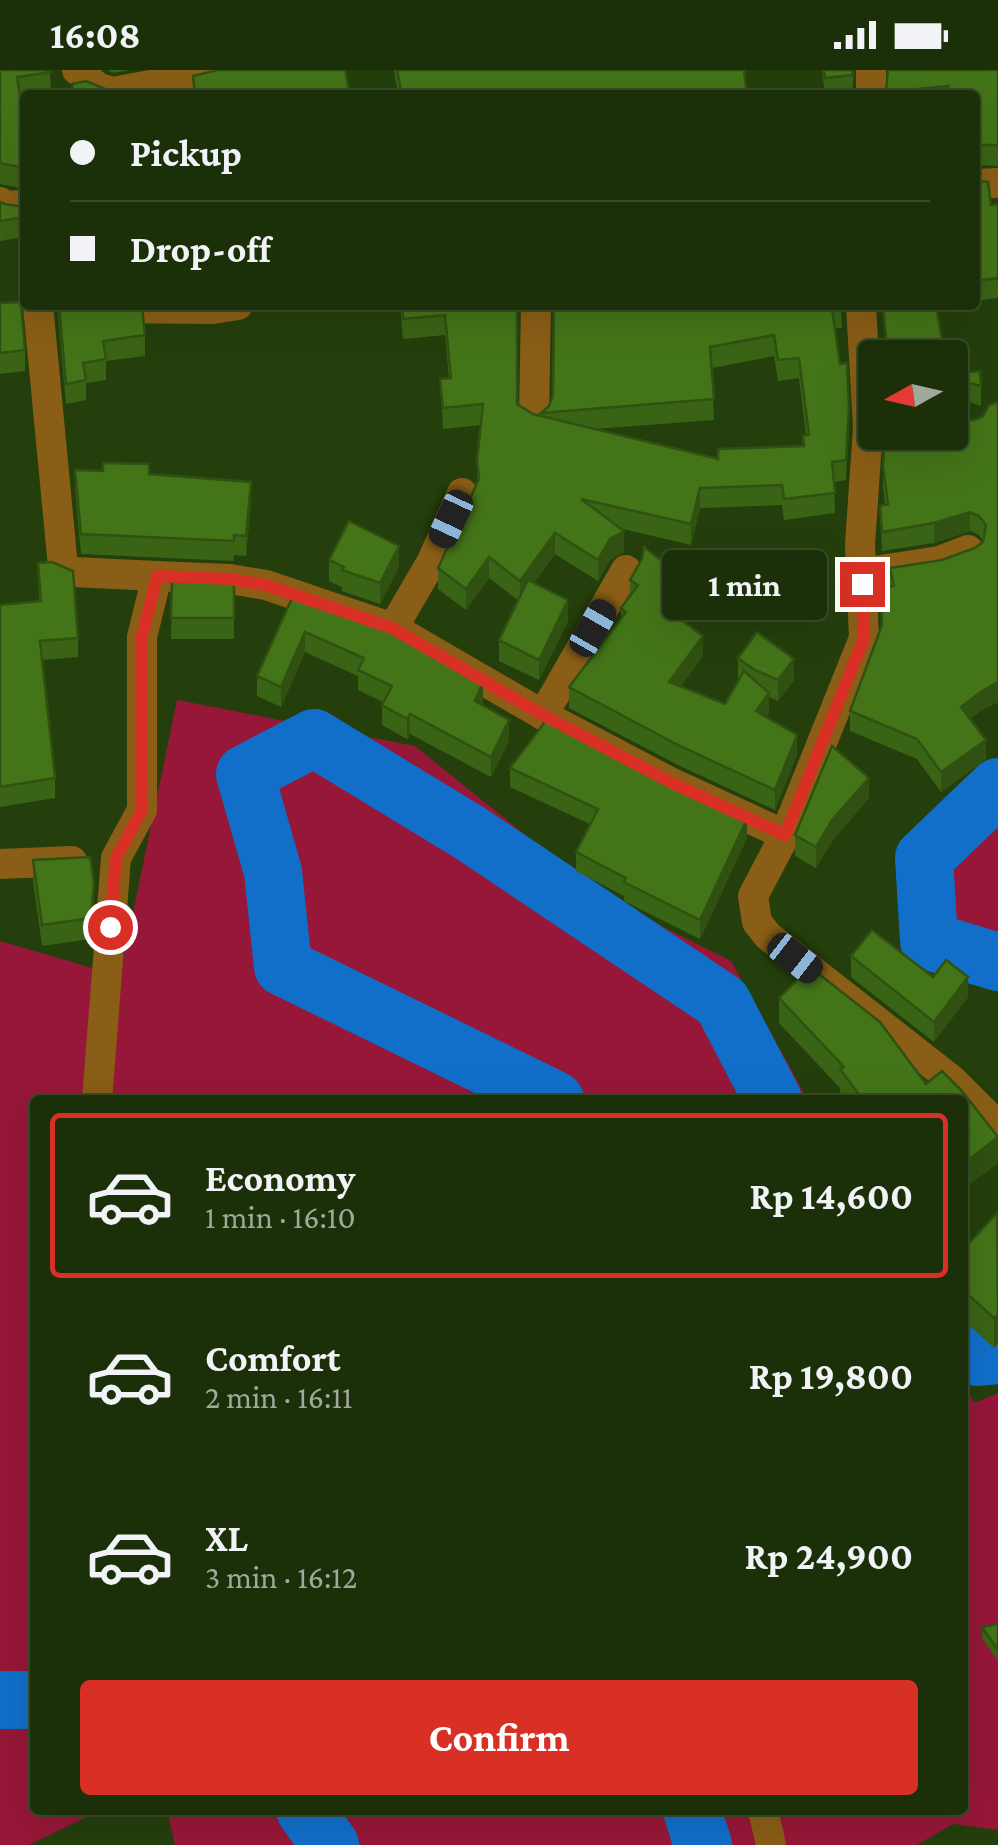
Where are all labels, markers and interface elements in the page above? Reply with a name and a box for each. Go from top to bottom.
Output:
text: 16:08 [50,14,141,56]
text: Pickup [130,132,242,174]
text: Drop-off [130,228,271,270]
north arrow [858,340,968,450]
map controls [858,340,968,450]
car [425,485,477,553]
callout: 1 min [662,549,827,619]
route end [840,562,885,607]
text: 1 min [708,567,781,603]
car [565,595,621,661]
route start [88,905,133,950]
car [762,928,828,988]
icon: car [85,1151,175,1241]
text: Economy [205,1157,355,1199]
text: Rp 14,600 [750,1175,913,1217]
text: 1 min · 16:10 [205,1199,356,1235]
icon: car [85,1331,175,1421]
text: Comfort [205,1337,341,1379]
text: Rp 19,800 [749,1355,913,1397]
text: 2 min · 16:11 [205,1379,353,1415]
icon: car [85,1511,175,1601]
text: XL [205,1517,248,1559]
text: Rp 24,900 [744,1535,913,1577]
text: 3 min · 16:12 [205,1559,357,1595]
button: Confirm [80,1680,918,1795]

